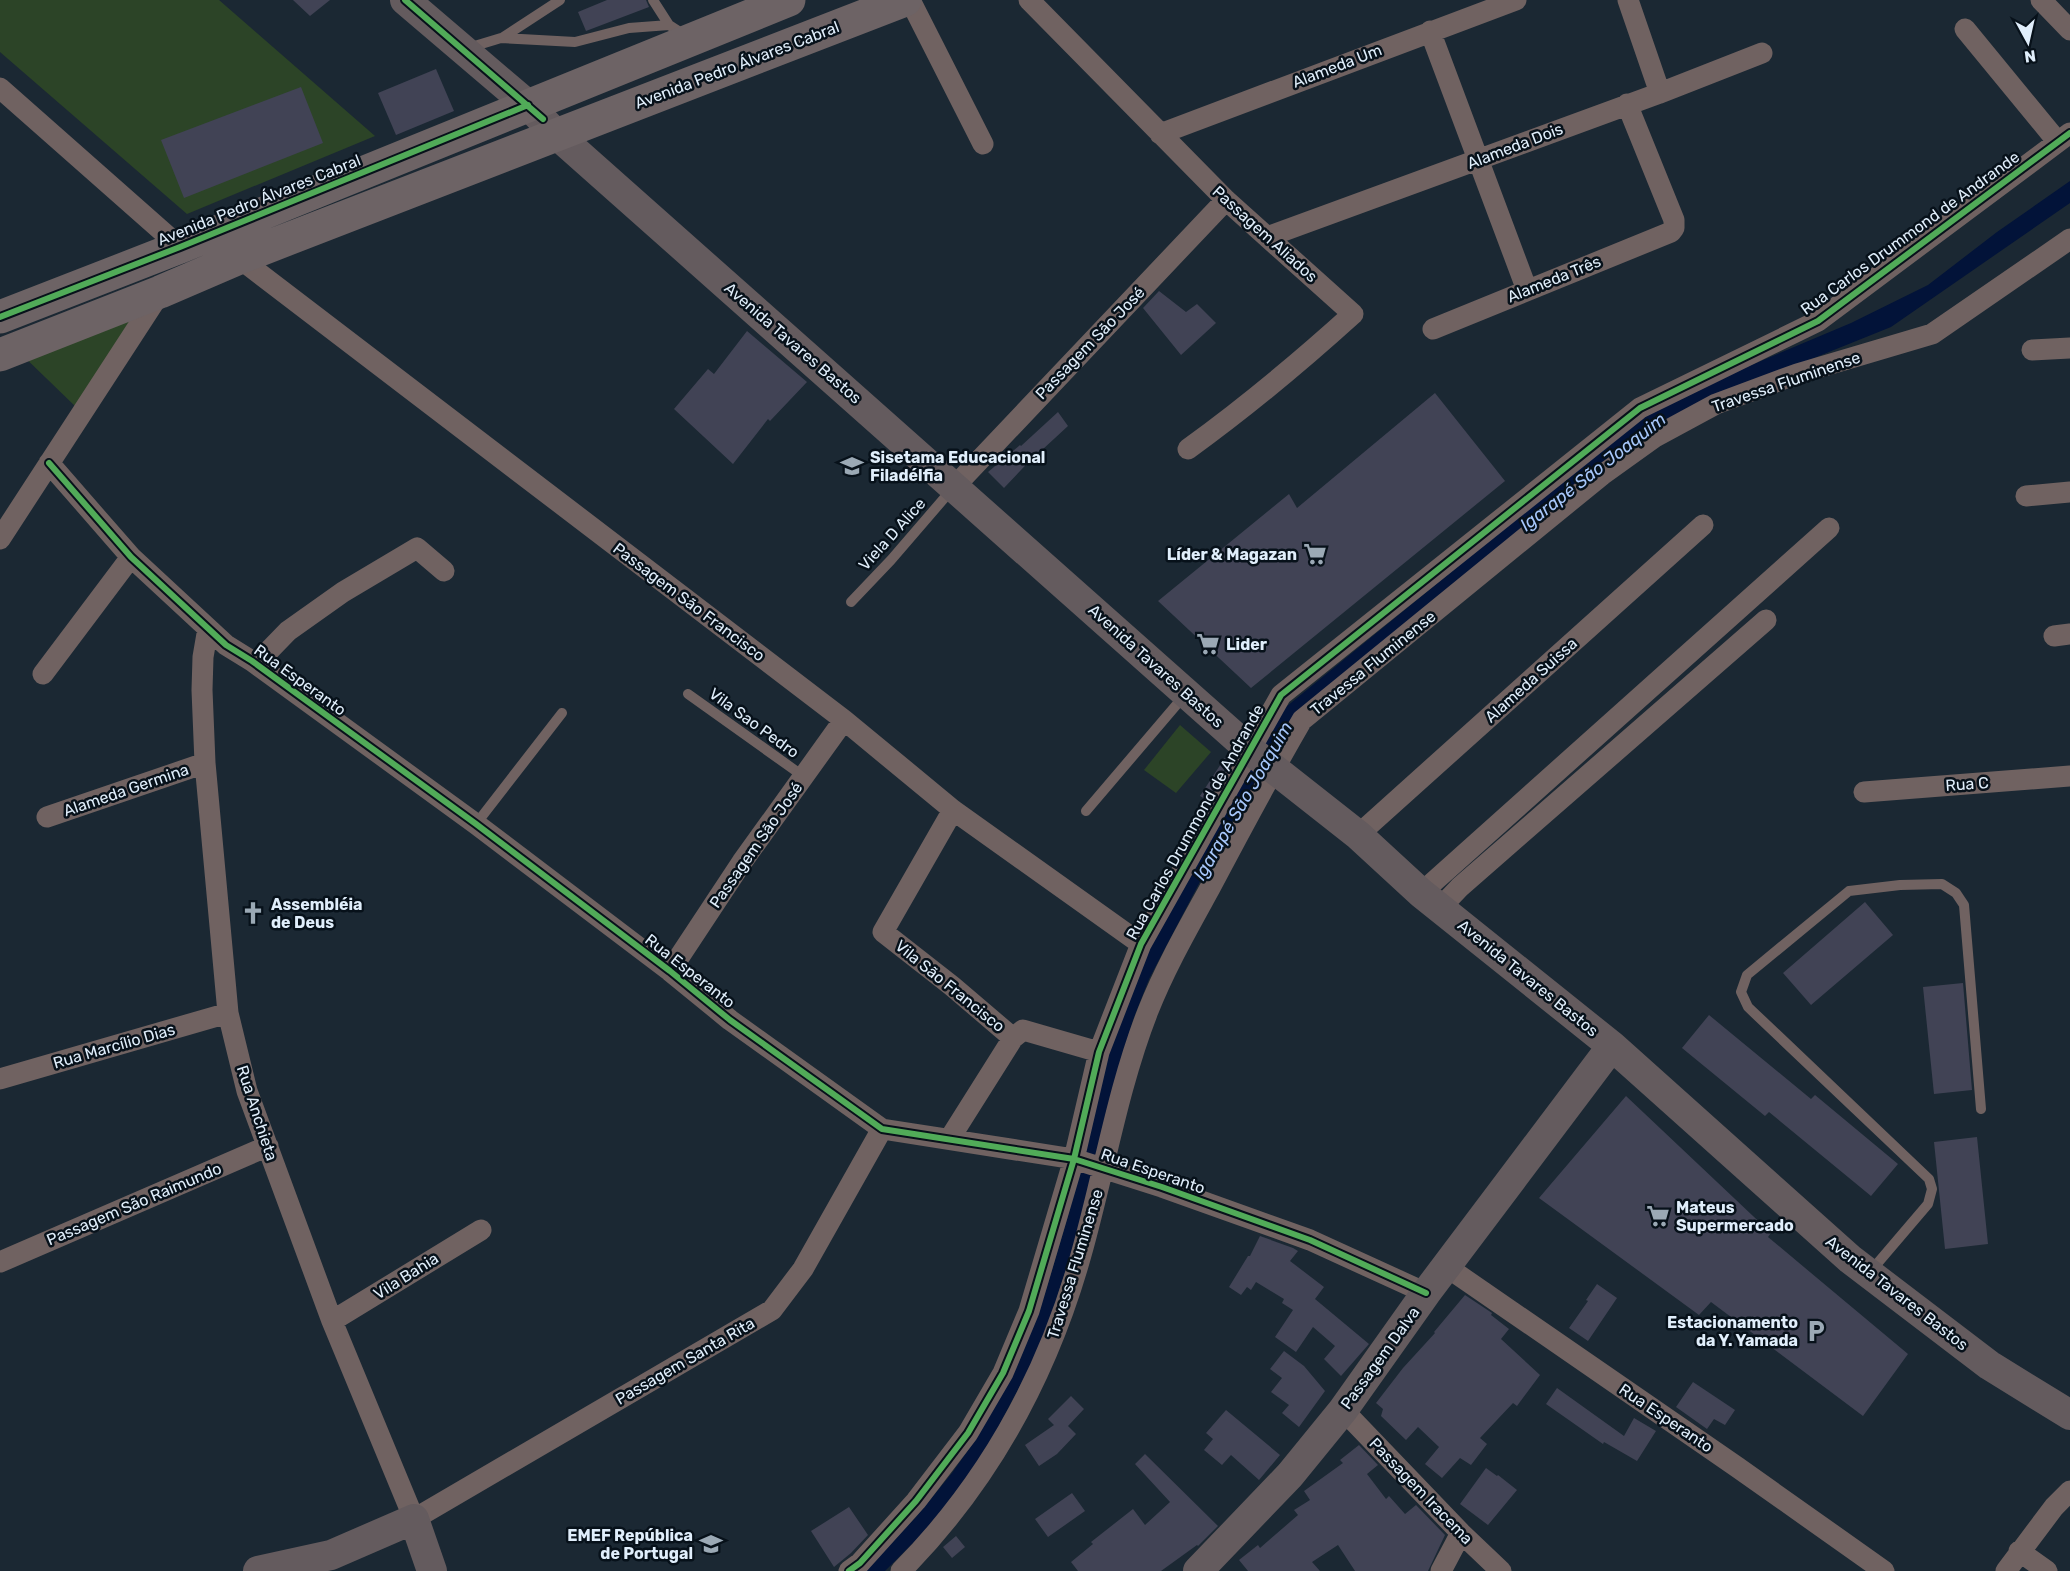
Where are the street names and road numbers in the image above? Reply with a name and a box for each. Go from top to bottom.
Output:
street label: Avenida Pedro Álvares Cabral [632,17,842,113]
street label: Alameda Um [1290,40,1384,92]
street label: Alameda Dois [1464,119,1566,173]
street label: Rua Carlos Drummond de Andrande [1797,147,2023,319]
street label: Avenida Pedro Álvares Cabral [155,150,363,250]
street label: Passagem Aliados [1209,182,1321,286]
street label: Alameda Três [1504,252,1604,306]
street label: Avenida Tavares Bastos [721,278,865,408]
street label: Passagem São José [1031,283,1149,403]
street label: Travessa Fluminense [1709,348,1863,416]
street label: Viela D Alice [855,494,929,574]
street label: Passagem São Francisco [609,539,769,665]
street label: Avenida Tavares Bastos [1085,600,1227,732]
street label: Travessa Fluminense [1307,607,1439,719]
street label: Alameda Suissa [1481,634,1581,726]
street label: Rua Esperanto [250,640,350,720]
street label: Vila Sao Pedro [705,684,803,762]
street label: Rua Carlos Drummond de Andrande [1122,701,1268,943]
street label: Alameda Germina [61,760,191,820]
street label: Rua C [1945,773,1989,795]
street label: Passagem São José [705,778,807,912]
street label: Avenida Tavares Bastos [1454,915,1602,1041]
street label: Rua Esperanto [641,930,739,1012]
street label: Vila São Francisco [891,936,1009,1036]
street label: Rua Marcílio Dias [51,1020,177,1072]
street label: Rua Anchieta [233,1063,281,1163]
street label: Rua Esperanto [1098,1144,1208,1198]
street label: Passagem São Raimundo [44,1159,224,1249]
street label: Travessa Fluminense [1043,1187,1107,1341]
street label: Avenida Tavares Bastos [1822,1232,1972,1354]
street label: Vila Bahia [370,1249,442,1303]
street label: Passagem Dalva [1336,1303,1424,1413]
street label: Passagem Santa Rita [612,1313,758,1409]
street label: Rua Esperanto [1615,1380,1717,1456]
street label: Passagem Iracema [1365,1434,1477,1548]

